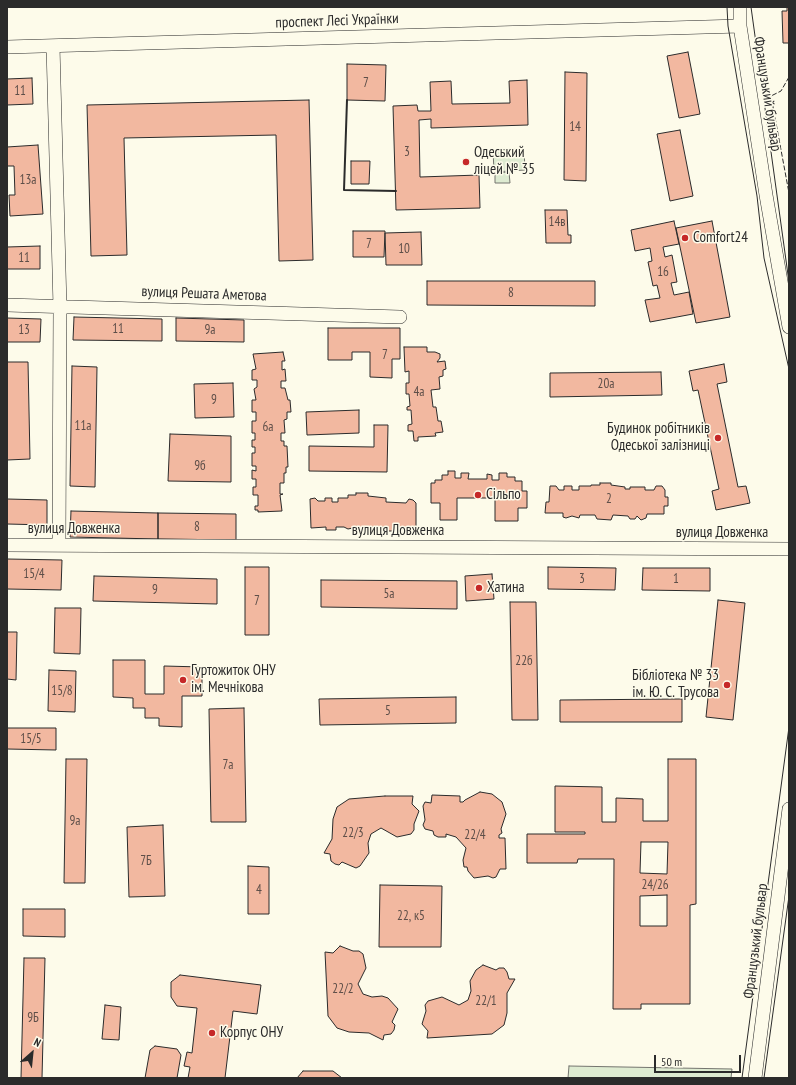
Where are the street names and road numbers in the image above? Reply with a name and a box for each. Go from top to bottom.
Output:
street label: проспект Лесі Українки [275,10,399,32]
street label: Французький бульвар [749,35,785,153]
street label: вулиця Решата Аметова [141,283,267,305]
street label: вулиця Довженка [28,520,120,538]
street label: вулиця Довженка [352,522,444,540]
street label: вулиця Довженка [676,524,768,542]
street label: Французький бульвар [740,882,772,1000]

